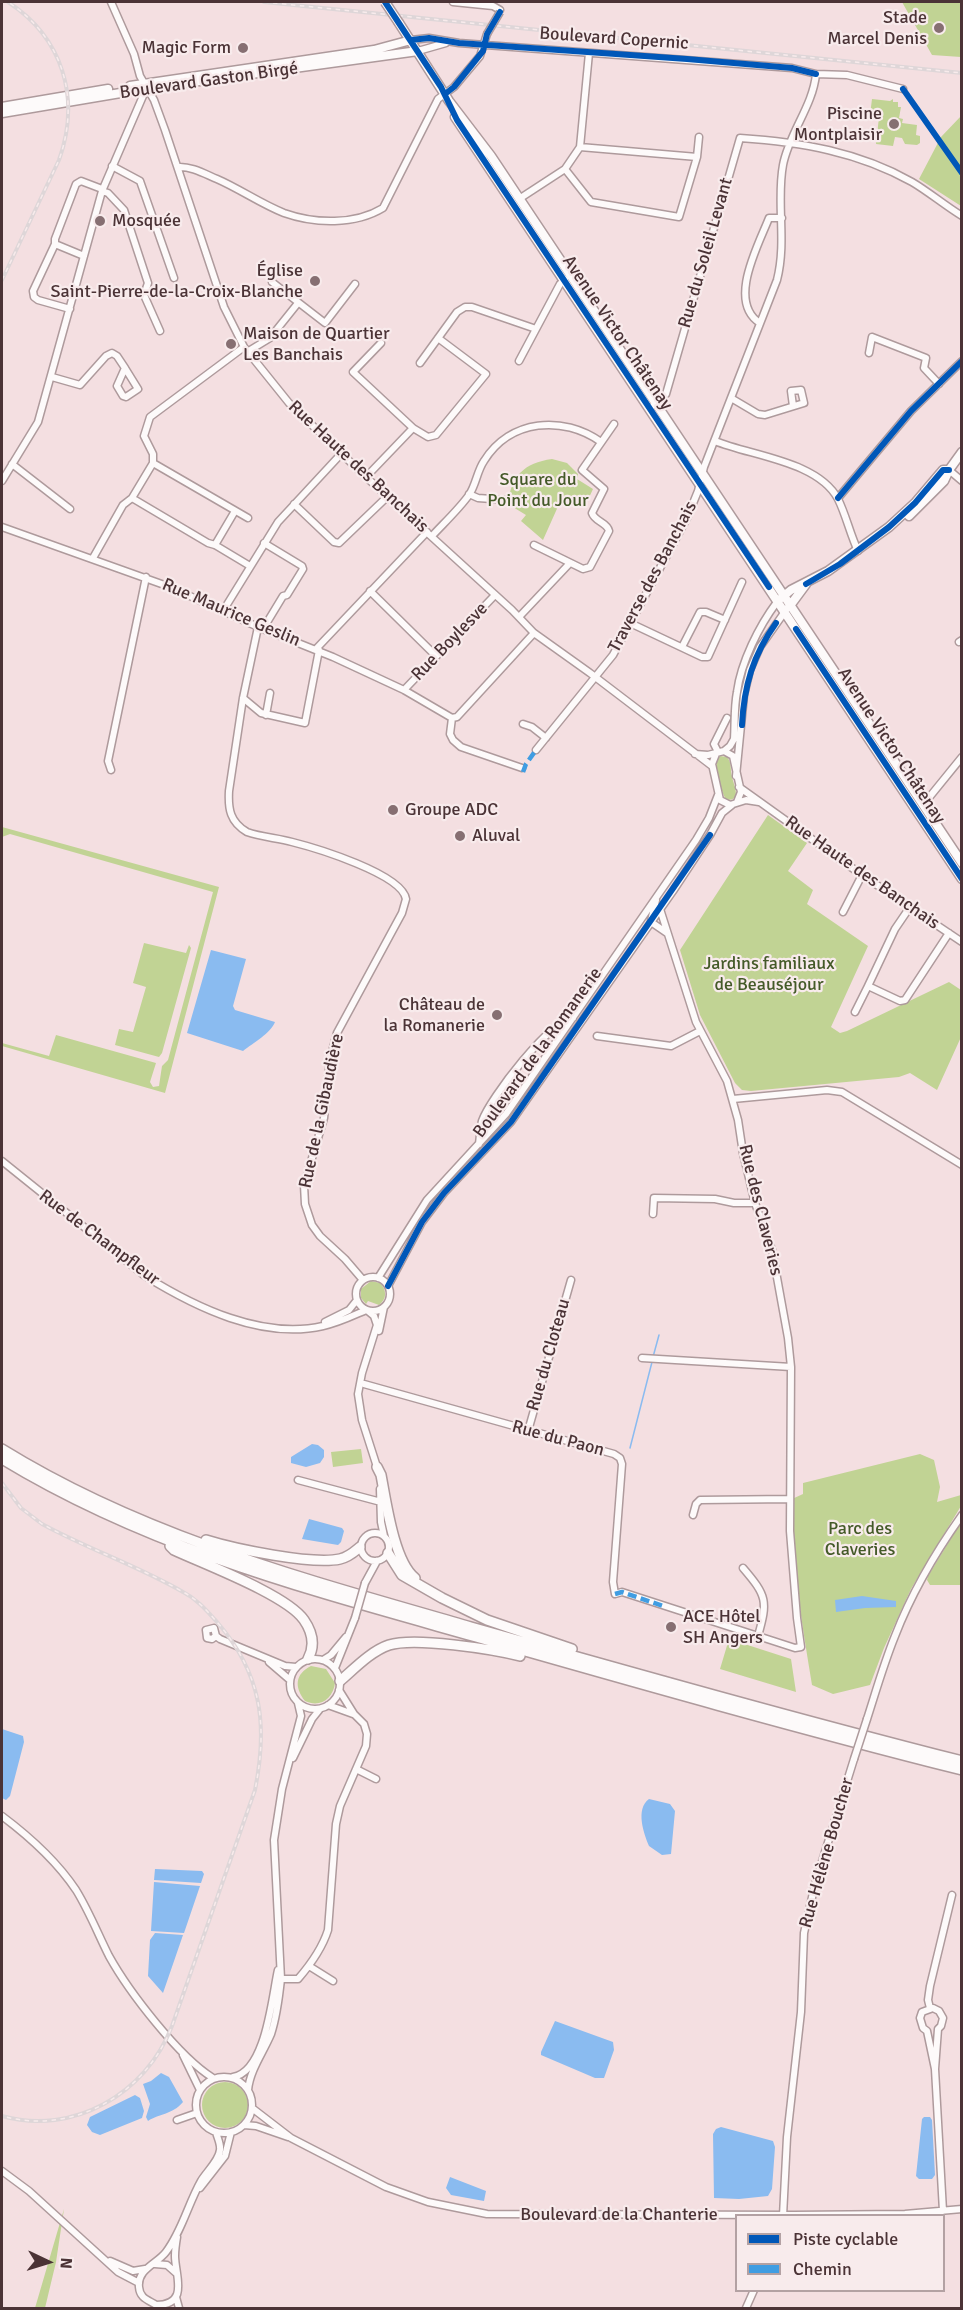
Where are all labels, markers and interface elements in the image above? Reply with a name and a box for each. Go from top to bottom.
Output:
place label: Stade Marcel Denis [827,7,927,50]
marker: Stade Marcel Denis [932,21,946,35]
street label: Boulevard Copernic [539,23,689,55]
place label: Magic Form [141,37,231,59]
marker: Magic Form [236,41,250,55]
street label: Boulevard Gaston Birgé [118,58,300,104]
place label: Piscine Montplaisir [794,103,882,146]
marker: Piscine Montplaisir [887,117,901,131]
street label: Rue du Soleil Levant [674,175,738,331]
place label: Mosquée [112,210,181,232]
marker: Mosquée [93,214,107,228]
street label: Avenue Victor Châtenay [557,252,677,414]
place label: Église Saint-Pierre-de-la-Croix-Blanche [51,260,303,302]
marker: Église Saint-Pierre-de-la-Croix-Blanche [308,274,322,288]
place label: Maison de Quartier Les Banchais [243,323,390,366]
marker: Maison de Quartier Les Banchais [224,337,238,351]
street label: Rue Haute des Banchais [283,396,433,538]
park label: Square du Point du Jour [487,469,589,512]
street label: Traverse des Banchais [604,498,702,656]
street label: Rue Maurice Geslin [159,574,303,652]
street label: Rue Boylesve [407,598,493,686]
street label: Avenue Victor Châtenay [832,664,950,828]
place label: Groupe ADC [405,799,498,821]
marker: Groupe ADC [386,803,400,817]
street label: Rue Haute des Banchais [781,811,943,935]
place label: Aluval [472,825,520,847]
marker: Aluval [453,829,467,843]
park label: Jardins familiaux de Beauséjour [704,953,834,996]
street label: Boulevard de la Romanerie [469,964,607,1142]
place label: Château de la Romanerie [384,994,485,1036]
marker: Château de la Romanerie [490,1008,504,1022]
street label: Rue de la Gibaudière [295,1032,349,1190]
street label: Rue des Claveries [733,1142,787,1278]
street label: Rue de Champfleur [34,1186,164,1290]
street label: Rue du Cloteau [523,1296,575,1414]
street label: Rue du Paon [510,1416,606,1462]
park label: Parc des Claveries [825,1518,895,1561]
place label: ACE Hôtel SH Angers [683,1606,763,1648]
marker: ACE Hôtel SH Angers [664,1620,678,1634]
street label: Rue Hélène Boucher [795,1775,859,1931]
street label: Boulevard de la Chanterie [520,2204,718,2226]
legend [735,2214,945,2292]
text: Piste cyclable [793,2228,898,2250]
north arrow [18,2232,78,2292]
text: N [56,2257,76,2270]
text: Chemin [793,2258,852,2280]

